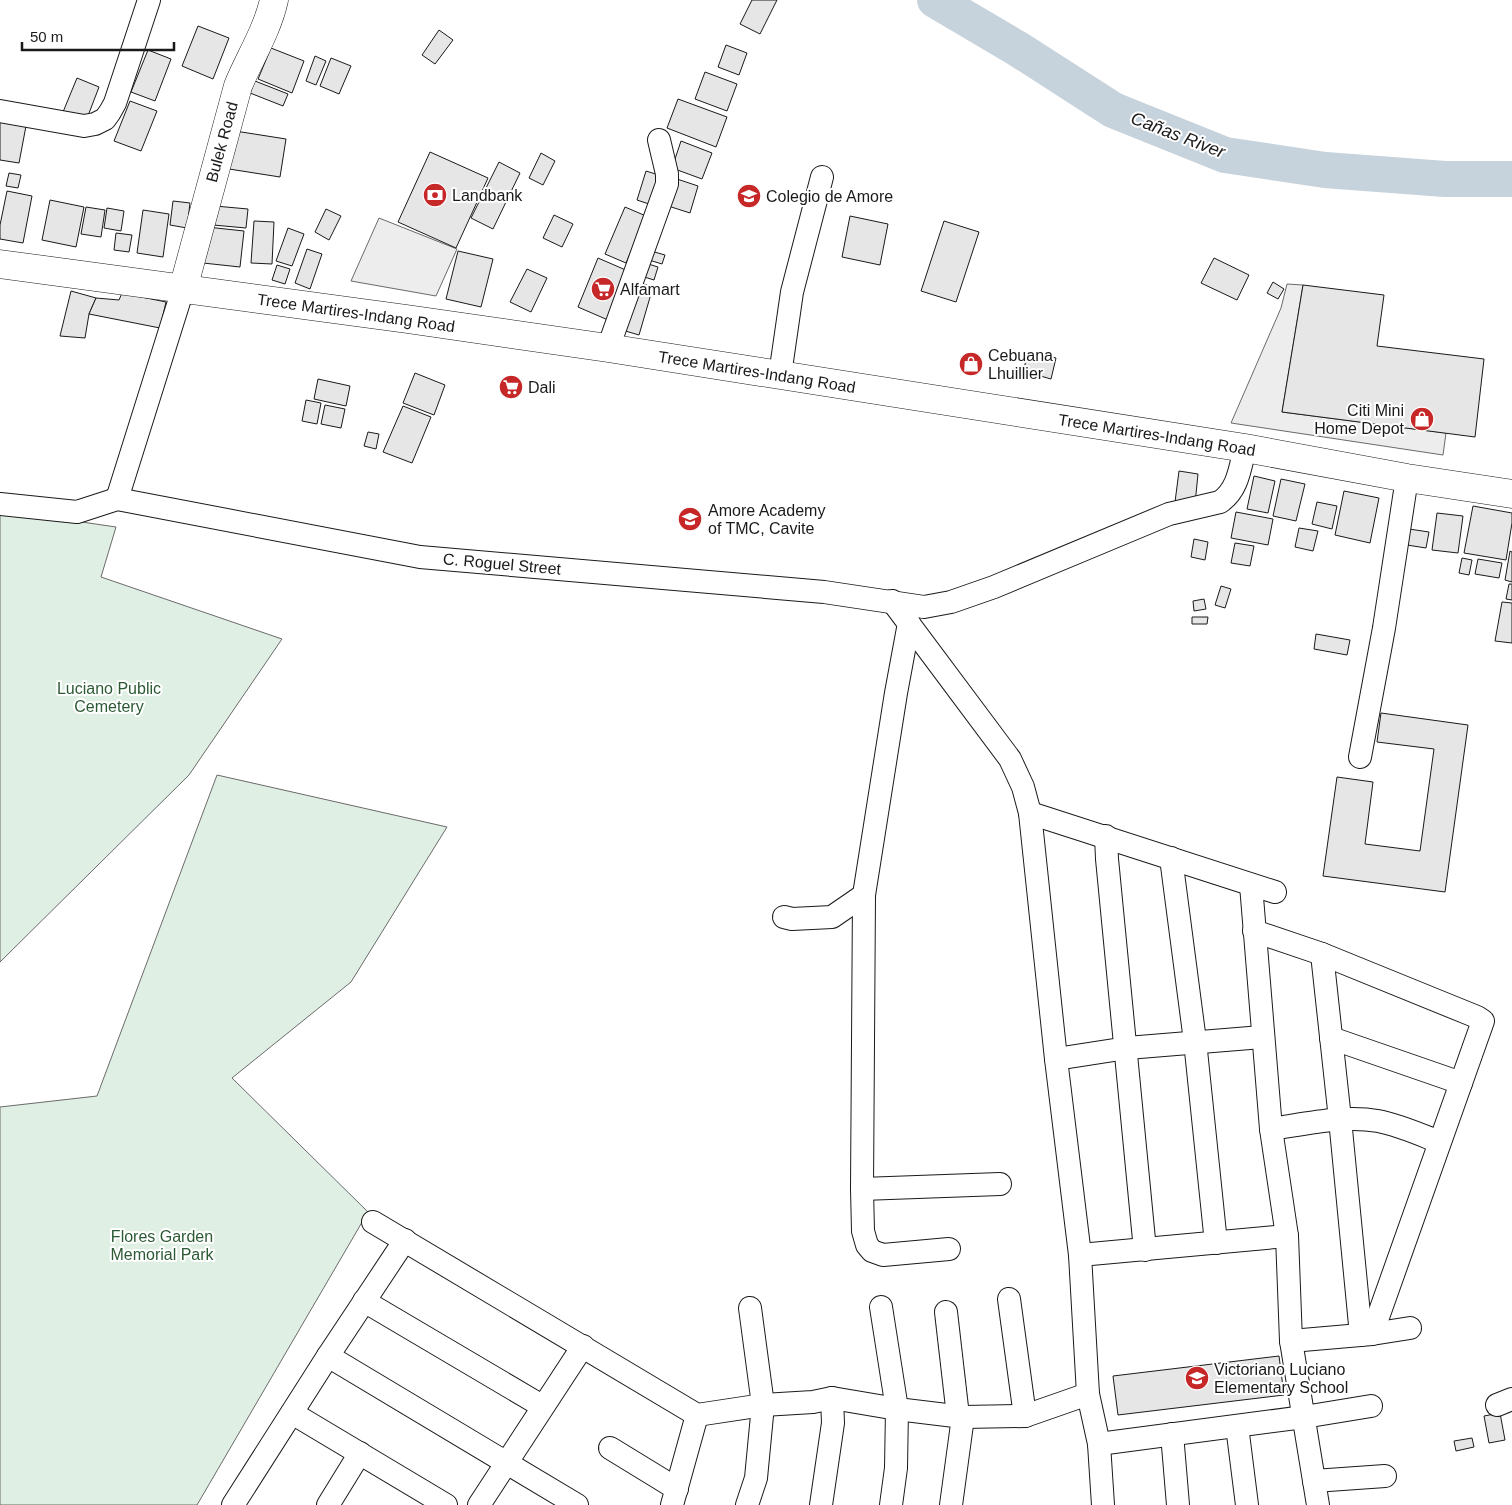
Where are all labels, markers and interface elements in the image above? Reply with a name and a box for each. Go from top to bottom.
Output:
scale bar [22,20,175,52]
text: 50 m [30,28,63,45]
street label: Bulek Road [203,100,241,184]
water label: Cañas River [1128,108,1229,162]
bank icon: Landbank [422,182,448,208]
school or university icon: Colegio de Amore [736,183,762,209]
place label: Landbank [452,187,523,204]
place label: Colegio de Amore [766,188,893,205]
supermarket icon: Alfamart [590,276,616,302]
place label: Alfamart [620,281,680,298]
street label: Trece Martires-Indang Road [256,291,456,335]
place label: Cebuana Lhuillier [988,347,1053,382]
street label: Trece Martires-Indang Road [657,348,857,396]
shop icon: Cebuana Lhuillier [958,351,984,377]
supermarket icon: Dali [498,374,524,400]
place label: Dali [528,379,556,396]
place label: Citi Mini Home Depot [1314,402,1405,437]
shop icon: Citi Mini Home Depot [1409,406,1435,432]
street label: Trece Martires-Indang Road [1057,411,1257,459]
place label: Amore Academy of TMC, Cavite [708,502,825,537]
school or university icon: Amore Academy of TMC, Cavite [677,506,703,532]
street label: C. Roguel Street [442,550,562,578]
park label: Luciano Public Cemetery [57,680,161,715]
park label: Flores Garden Memorial Park [110,1228,215,1263]
place label: Victoriano Luciano Elementary School [1214,1361,1348,1396]
school or university icon: Victoriano Luciano Elementary School [1184,1365,1210,1391]

